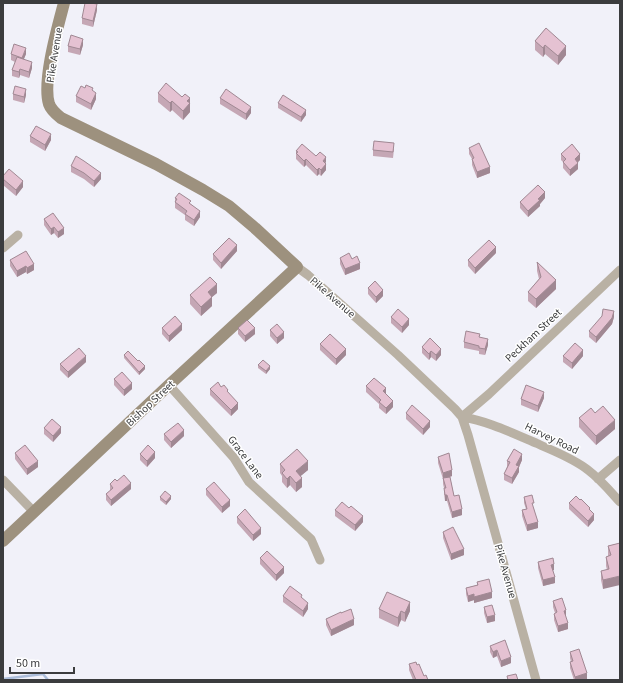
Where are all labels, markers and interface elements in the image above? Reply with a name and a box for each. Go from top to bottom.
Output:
street label: Pike Avenue [43,26,66,84]
street label: Pike Avenue [307,273,359,322]
street label: Peckham Street [502,305,565,366]
street label: Bishop Street [123,377,178,430]
street label: Harvey Road [522,419,581,458]
street label: Grace Lane [224,433,267,482]
street label: Pike Avenue [491,542,521,601]
scale bar [10,649,74,675]
text: 50 m [16,655,40,672]

